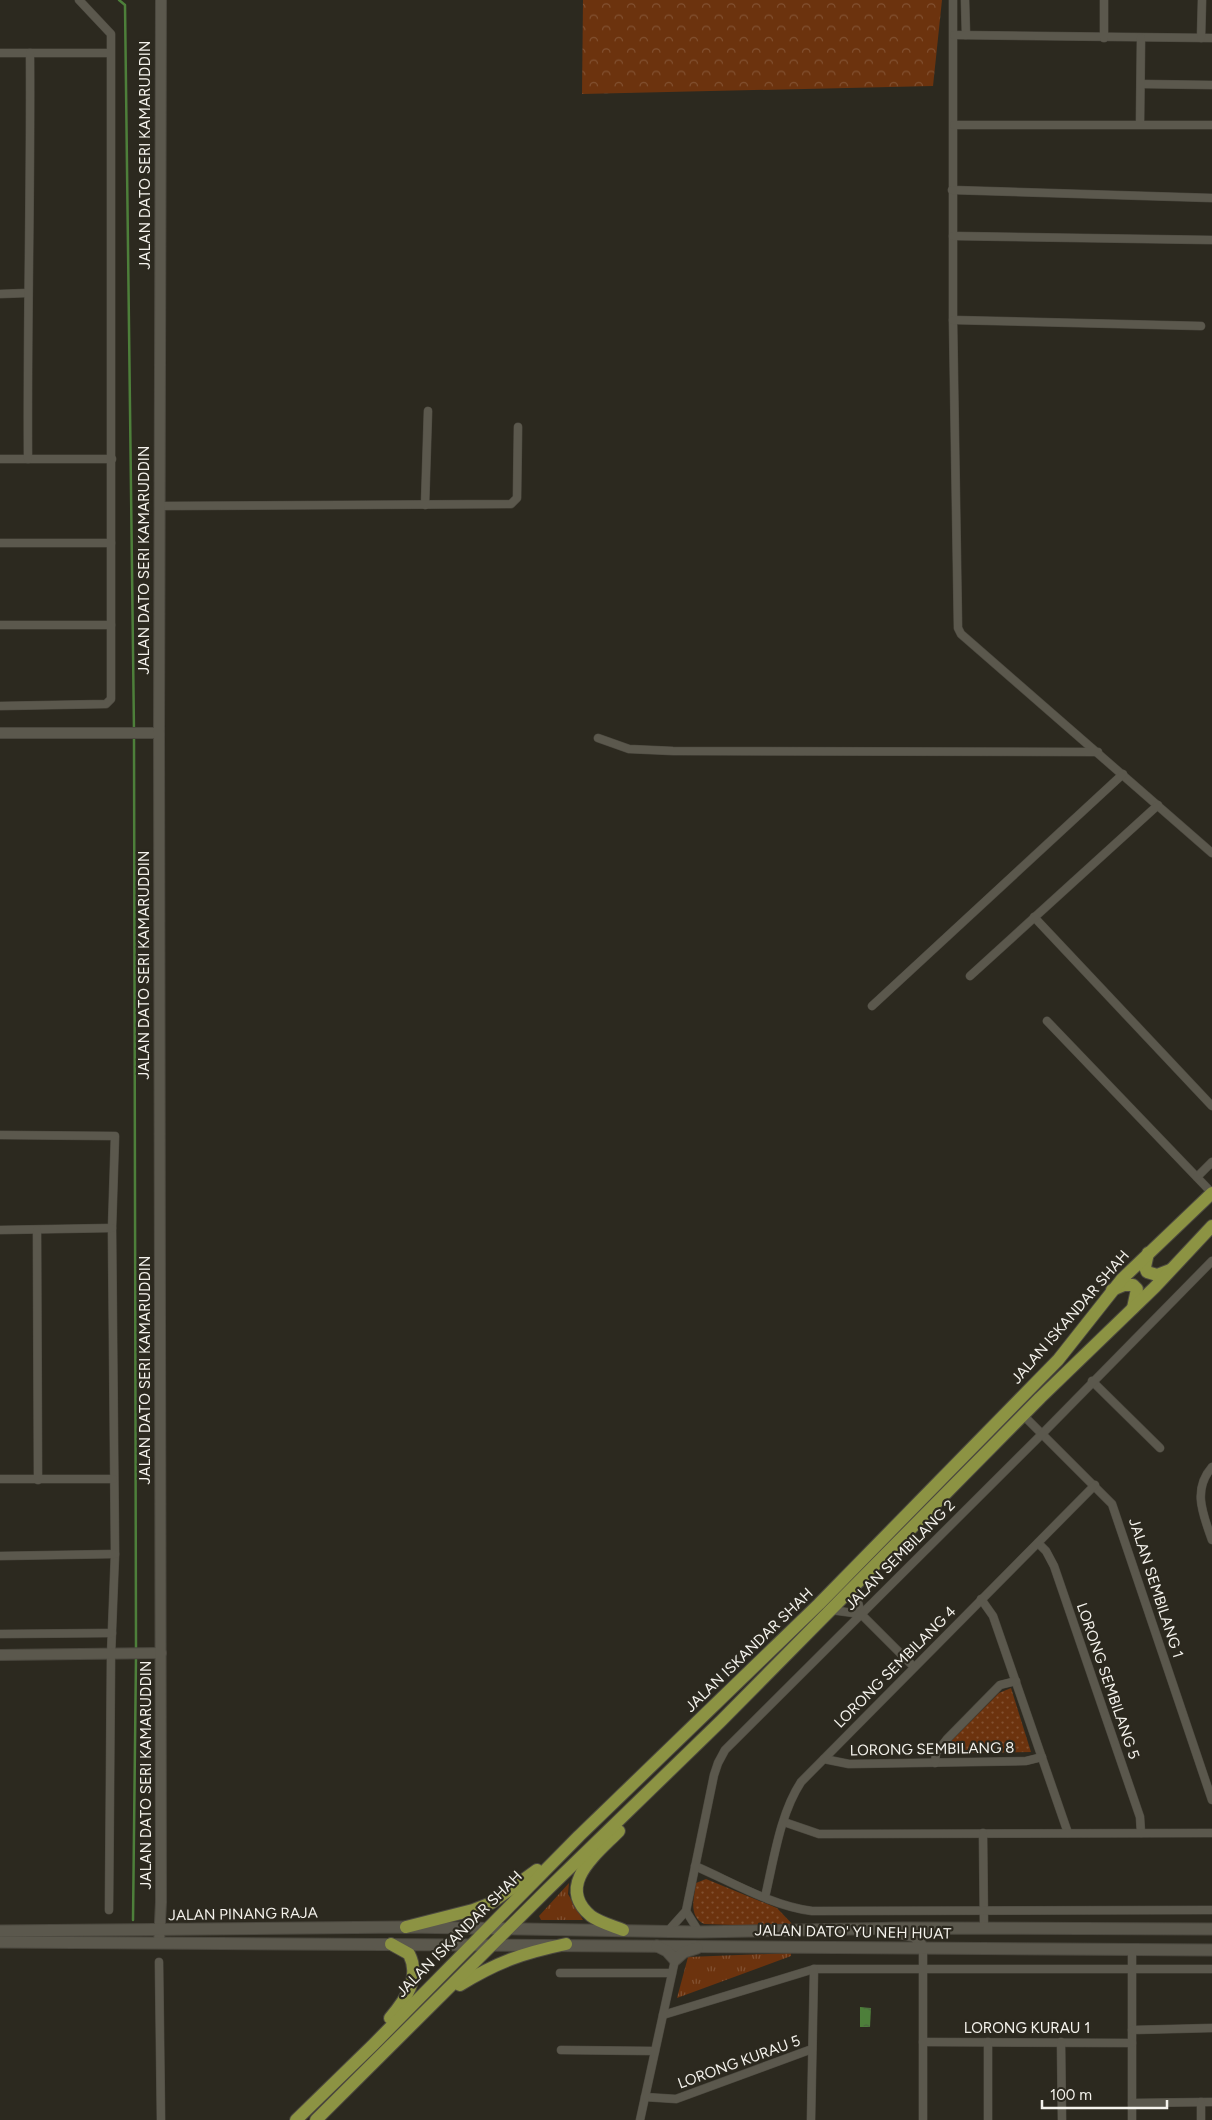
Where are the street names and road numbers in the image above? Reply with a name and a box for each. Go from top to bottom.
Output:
street label: JALAN DATO SERI KAMARUDDIN [136,41,154,269]
street label: JALAN DATO SERI KAMARUDDIN [135,446,153,674]
street label: JALAN DATO SERI KAMARUDDIN [135,851,153,1079]
street label: JALAN ISKANDAR SHAH [1007,1247,1133,1387]
street label: JALAN DATO SERI KAMARUDDIN [136,1256,154,1484]
street label: JALAN SEMBILANG 2 [841,1496,959,1614]
street label: JALAN SEMBILANG 1 [1125,1516,1187,1660]
street label: JALAN ISKANDAR SHAH [681,1584,817,1716]
street label: LORONG SEMBILANG 5 [1073,1600,1143,1762]
street label: LORONG SEMBILANG 4 [830,1602,960,1732]
street label: JALAN DATO SERI KAMARUDDIN [137,1661,155,1889]
street label: LORONG SEMBILANG 8 [849,1739,1015,1759]
street label: JALAN ISKANDAR SHAH [392,1867,526,2001]
street label: JALAN PINANG RAJA [168,1904,318,1924]
street label: JALAN DATO' YU NEH HUAT [754,1921,952,1943]
street label: LORONG KURAU 1 [964,2019,1090,2037]
street label: LORONG KURAU 5 [675,2031,803,2093]

